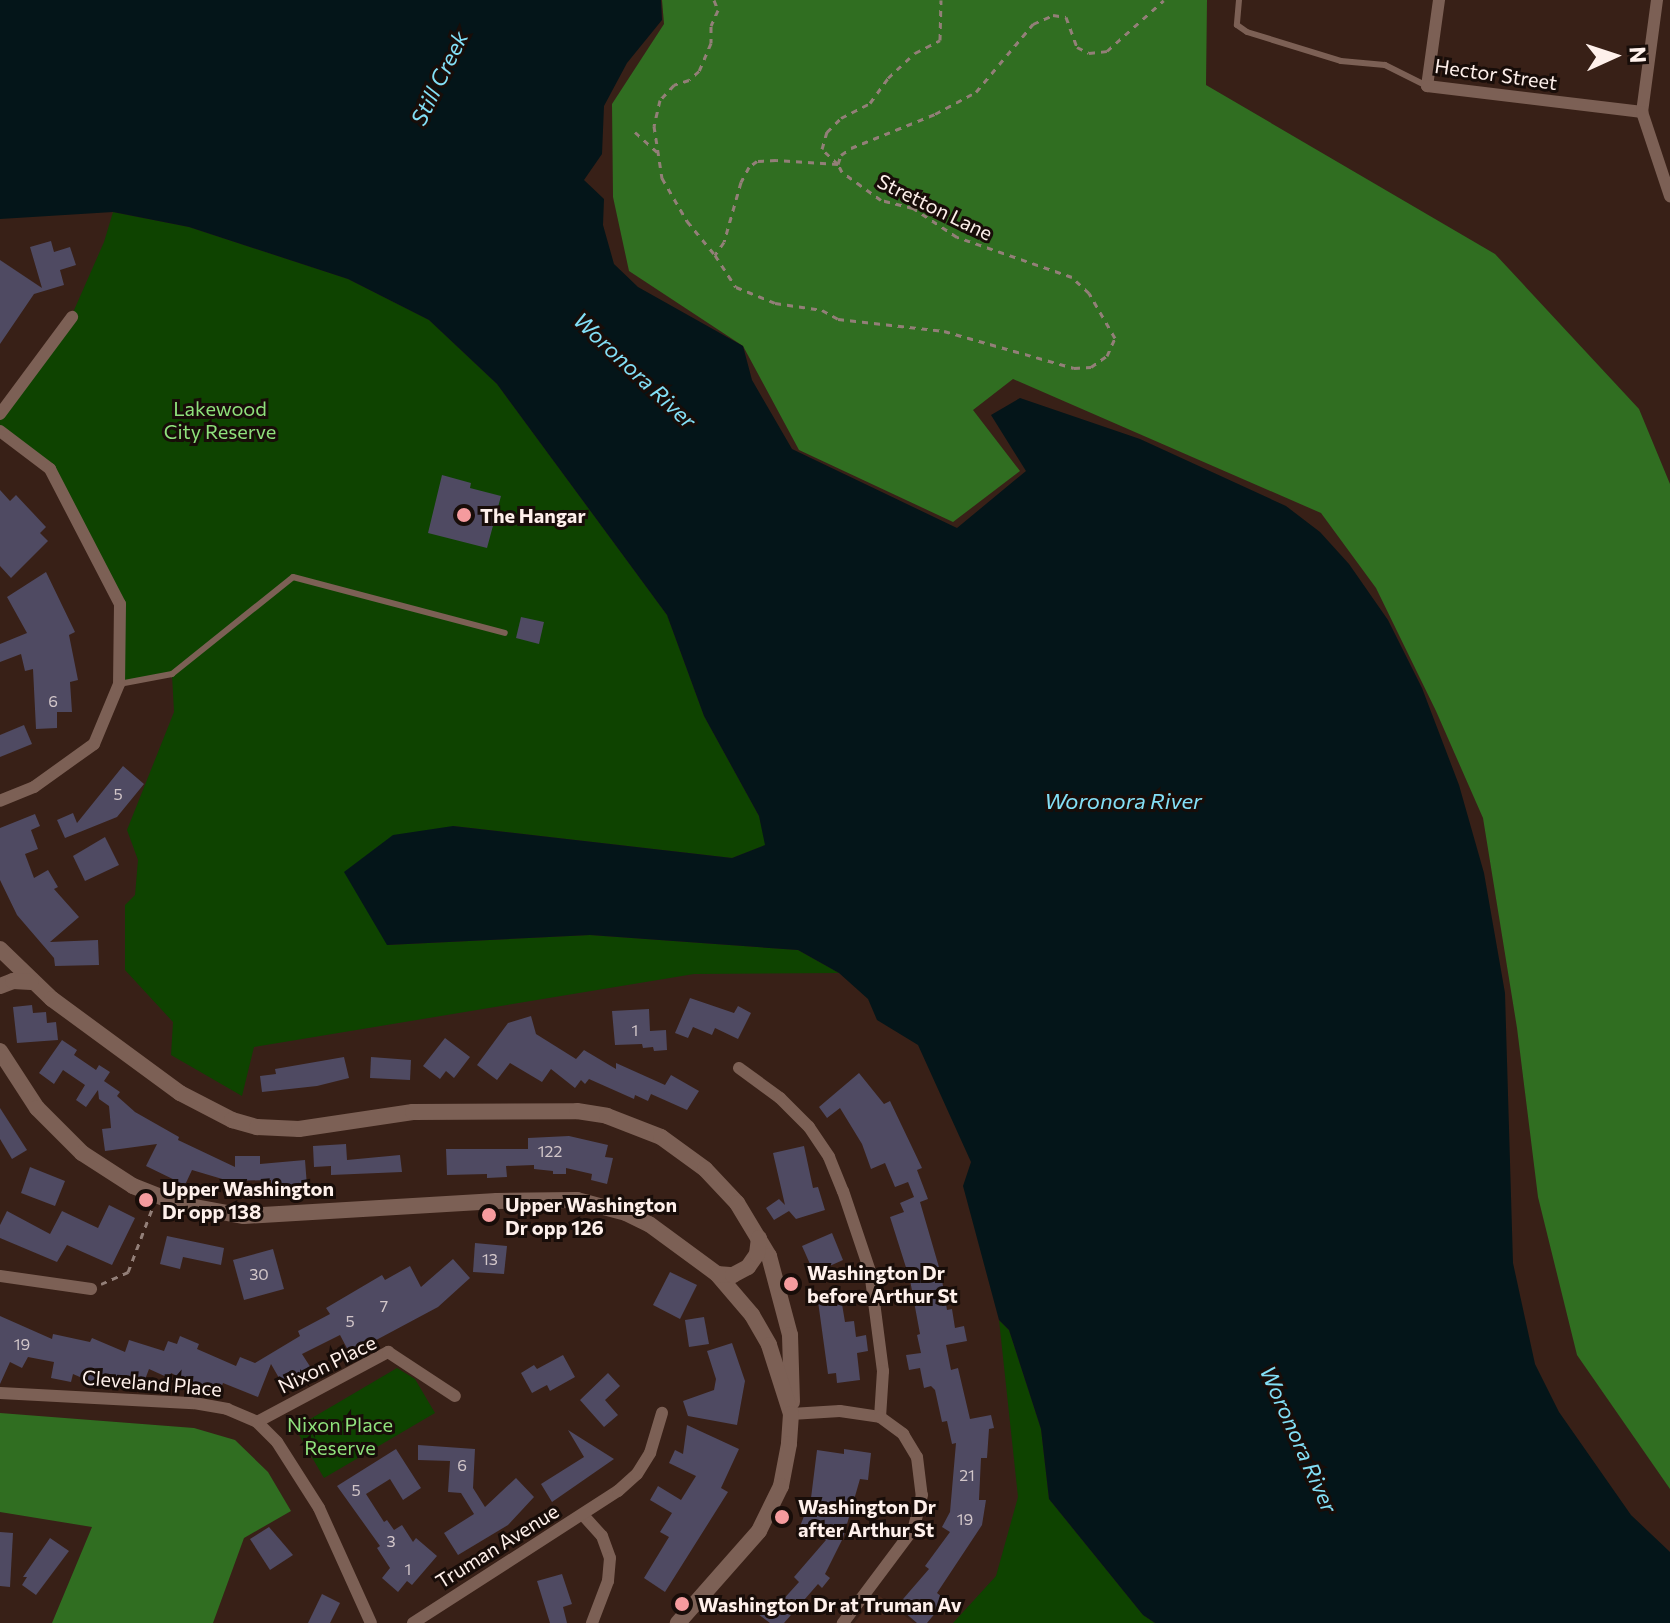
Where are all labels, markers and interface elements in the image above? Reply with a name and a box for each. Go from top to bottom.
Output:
north arrow [1574,16,1654,96]
water label: Still Creek [405,27,473,129]
text: N [1625,46,1652,64]
street label: Hector Street [1433,54,1559,94]
street label: Stretton Lane [873,169,997,245]
water label: Woronora River [568,307,702,433]
park label: Lakewood City Reserve [164,396,276,443]
place label: The Hangar [480,503,586,527]
marker: The Hangar [455,506,473,524]
house number: 6 [48,691,58,711]
house number: 5 [113,784,123,804]
water label: Woronora River [1044,788,1202,814]
house number: 1 [632,1020,638,1040]
house number: 122 [538,1141,562,1161]
place label: Upper Washington Dr opp 138 [162,1176,334,1223]
marker: Upper Washington Dr opp 138 [137,1191,155,1209]
place label: Upper Washington Dr opp 126 [505,1192,677,1239]
marker: Upper Washington Dr opp 126 [480,1206,498,1224]
house number: 13 [482,1249,498,1269]
place label: Washington Dr before Arthur St [807,1260,958,1307]
house number: 30 [249,1264,269,1284]
marker: Washington Dr before Arthur St [782,1275,800,1293]
house number: 7 [380,1296,388,1316]
house number: 5 [345,1311,355,1331]
street label: Nixon Place [274,1330,380,1398]
house number: 19 [14,1334,30,1354]
water label: Woronora River [1255,1362,1343,1516]
street label: Cleveland Place [81,1365,223,1401]
park label: Nixon Place Reserve [287,1412,393,1459]
house number: 6 [457,1455,467,1475]
house number: 21 [959,1465,975,1485]
house number: 5 [351,1480,361,1500]
place label: Washington Dr after Arthur St [798,1494,936,1541]
street label: Truman Avenue [431,1499,563,1593]
marker: Washington Dr after Arthur St [773,1508,791,1526]
house number: 19 [957,1509,973,1529]
house number: 3 [386,1531,396,1551]
house number: 1 [405,1559,411,1579]
place label: Washington Dr at Truman Av [698,1592,962,1616]
marker: Washington Dr at Truman Av [673,1595,691,1613]

